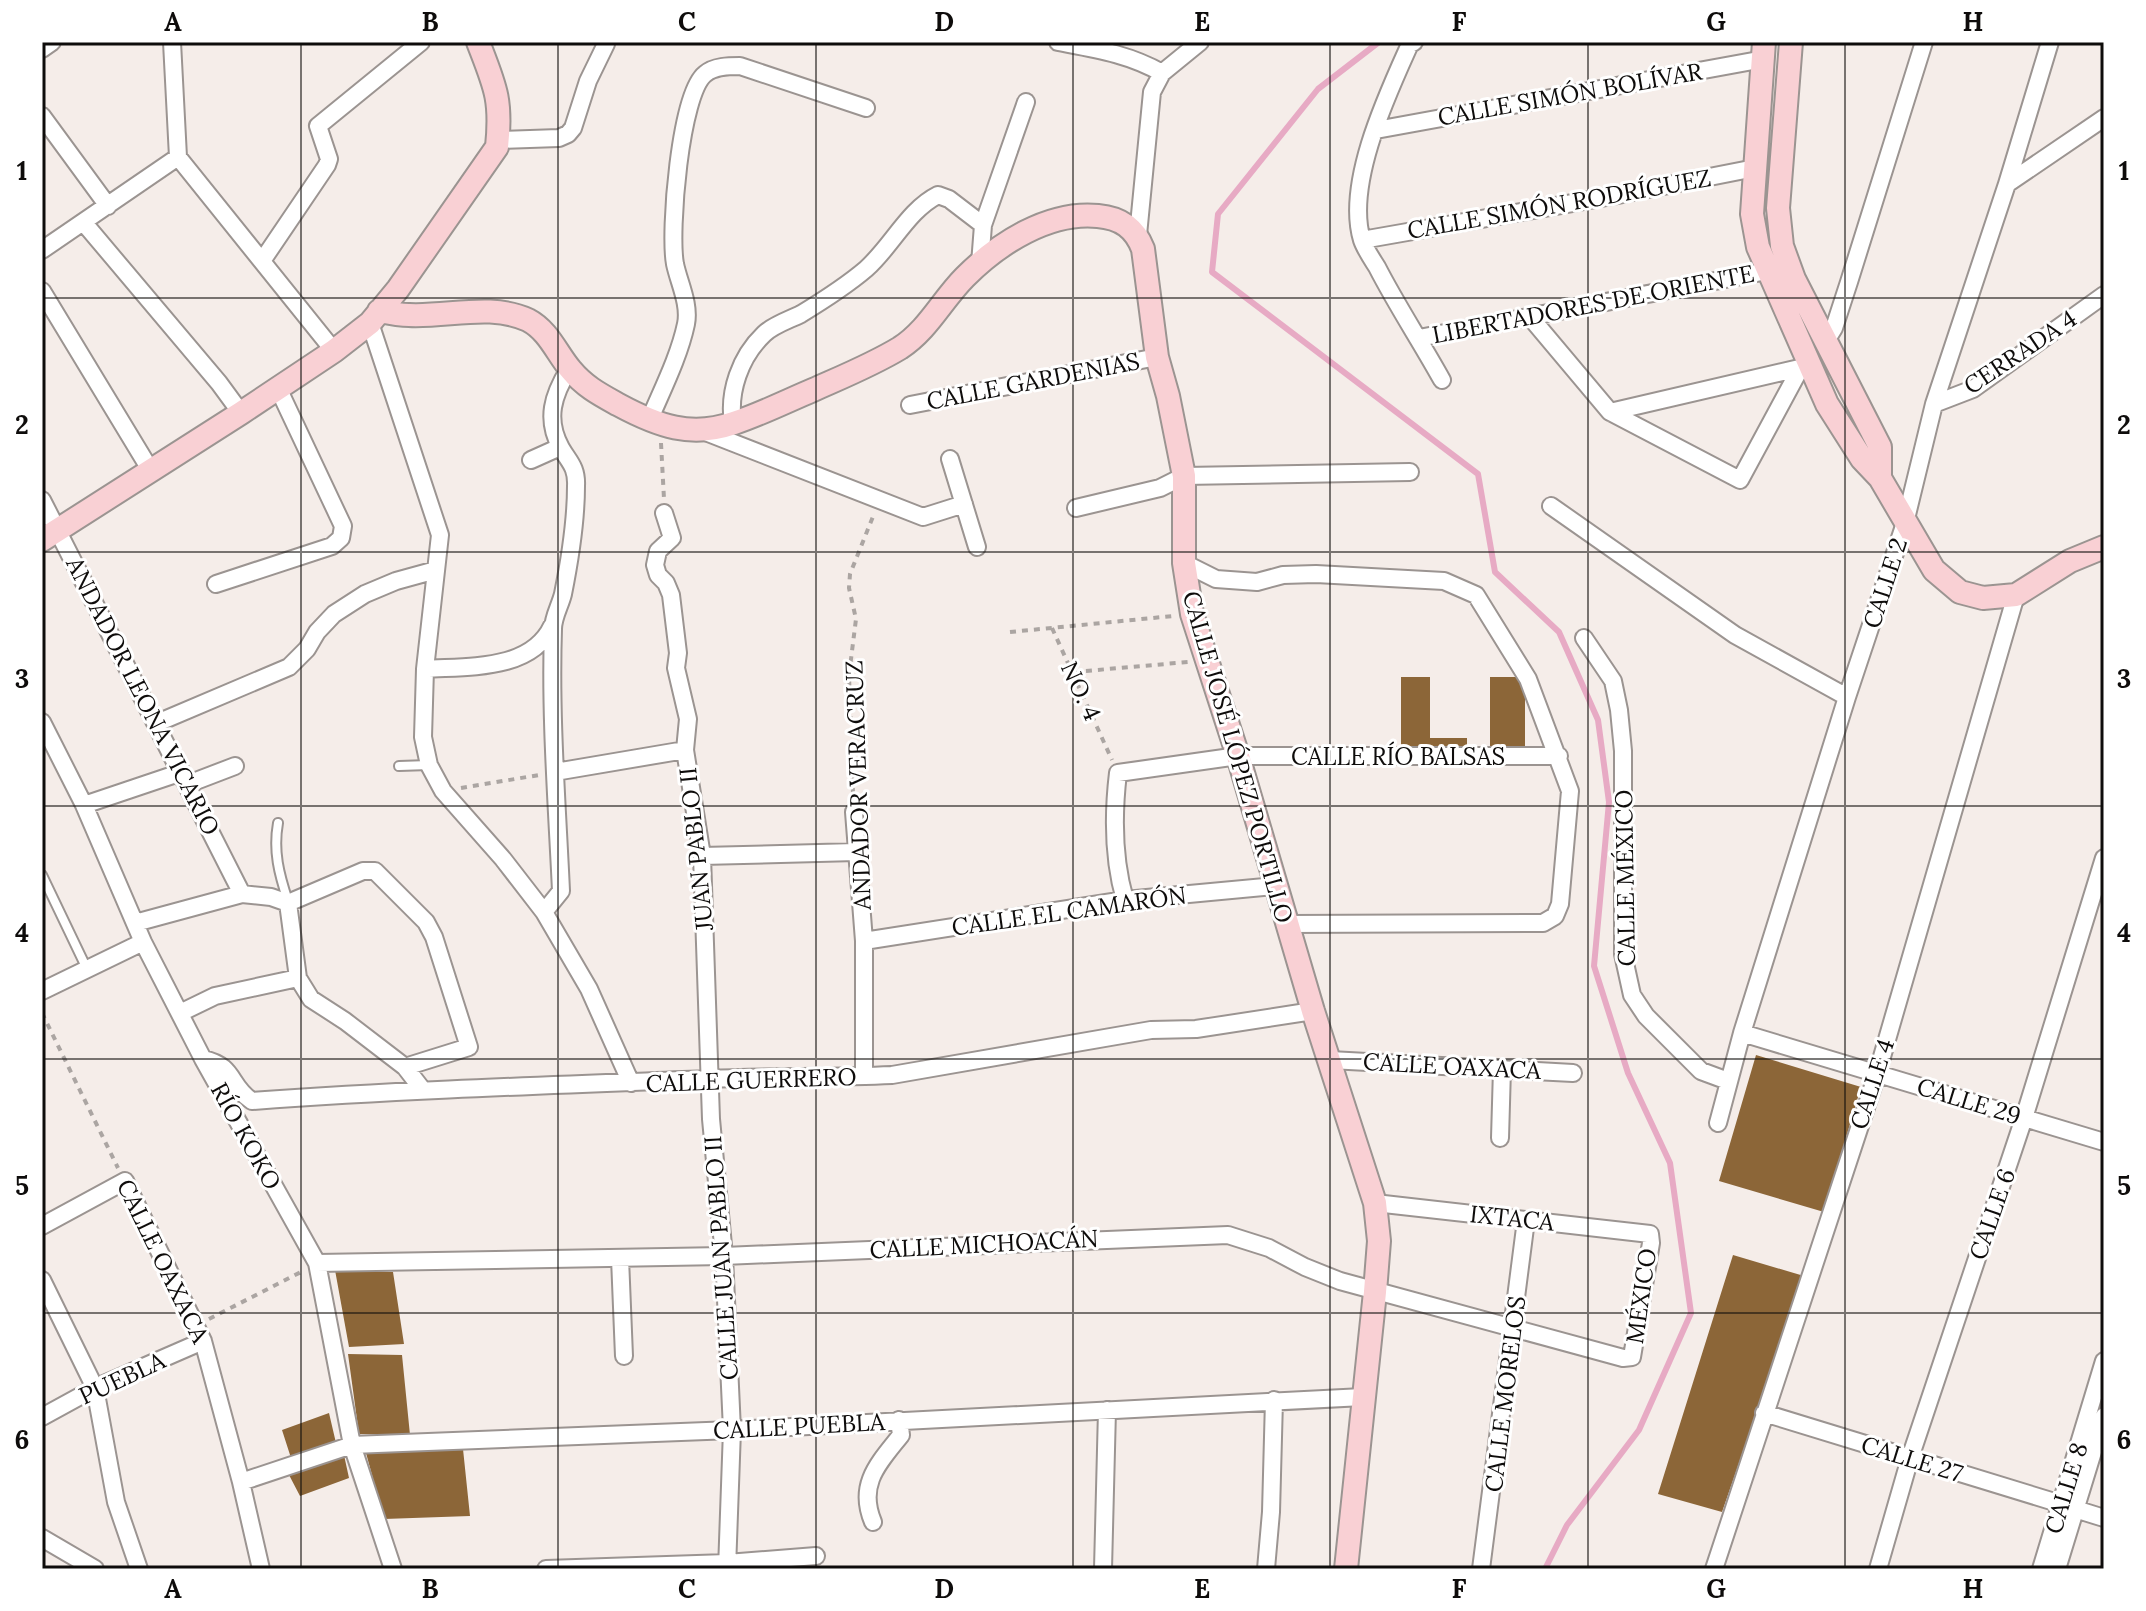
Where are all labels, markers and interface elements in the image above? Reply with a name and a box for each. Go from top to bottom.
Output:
text: A [164,5,182,38]
text: B [421,5,439,38]
text: C [678,5,696,38]
text: D [934,5,954,38]
text: E [1194,5,1210,38]
text: F [1452,5,1467,38]
text: G [1706,5,1726,38]
text: H [1963,5,1983,38]
street label: CALLE SIMÓN BOLÍVAR [1435,55,1706,133]
text: 1 [17,154,27,187]
text: 1 [2119,154,2129,187]
street label: CALLE SIMÓN RODRÍGUEZ [1405,162,1713,246]
street label: LIBERTADORES DE ORIENTE [1429,258,1757,350]
street label: CERRADA 4 [1957,303,2083,401]
street label: CALLE GARDENIAS [924,345,1142,417]
text: 2 [15,408,29,441]
text: 2 [2117,408,2131,441]
street label: CALLE 2 [1856,534,1914,632]
street label: ANDADOR LEONA VICARIO [59,551,227,840]
street label: CALLE JOSÉ LÓPEZ PORTILLO [1176,587,1300,927]
street label: NO. 4 [1054,656,1108,726]
street label: ANDADOR VERACRUZ [838,659,878,912]
text: 3 [15,662,29,695]
text: 3 [2117,662,2131,695]
street label: CALLE RÍO BALSAS [1291,741,1505,772]
street label: JUAN PABLO II [672,766,720,933]
street label: CALLE MÉXICO [1608,789,1642,967]
street label: CALLE EL CAMARÓN [950,879,1188,943]
text: 4 [15,916,29,949]
text: 4 [2117,916,2131,949]
street label: CALLE 4 [1843,1035,1901,1133]
street label: CALLE OAXACA [1362,1046,1543,1086]
street label: CALLE GUERRERO [645,1061,857,1099]
street label: CALLE 29 [1913,1070,2025,1132]
street label: RÍO KOKO [204,1077,288,1195]
street label: CALLE JUAN PABLO II [697,1135,745,1381]
street label: CALLE 6 [1962,1164,2022,1264]
text: 5 [15,1169,29,1202]
text: 5 [2117,1169,2131,1202]
street label: CALLE OAXACA [110,1174,216,1349]
street label: IXTACA [1468,1198,1557,1238]
street label: CALLE MICHOACÁN [869,1223,1099,1265]
street label: MÉXICO [1619,1246,1663,1346]
street label: CALLE MORELOS [1478,1294,1532,1494]
street label: PUEBLA [74,1344,171,1411]
street label: CALLE PUEBLA [712,1406,887,1446]
text: 6 [15,1423,29,1456]
text: 6 [2117,1423,2131,1456]
street label: CALLE 27 [1858,1429,1966,1489]
street label: CALLE 8 [2037,1438,2095,1538]
text: A [164,1572,182,1605]
text: B [421,1572,439,1605]
text: C [678,1572,696,1605]
text: D [934,1572,954,1605]
text: E [1194,1572,1210,1605]
text: F [1452,1572,1467,1605]
text: G [1706,1572,1726,1605]
text: H [1963,1572,1983,1605]

